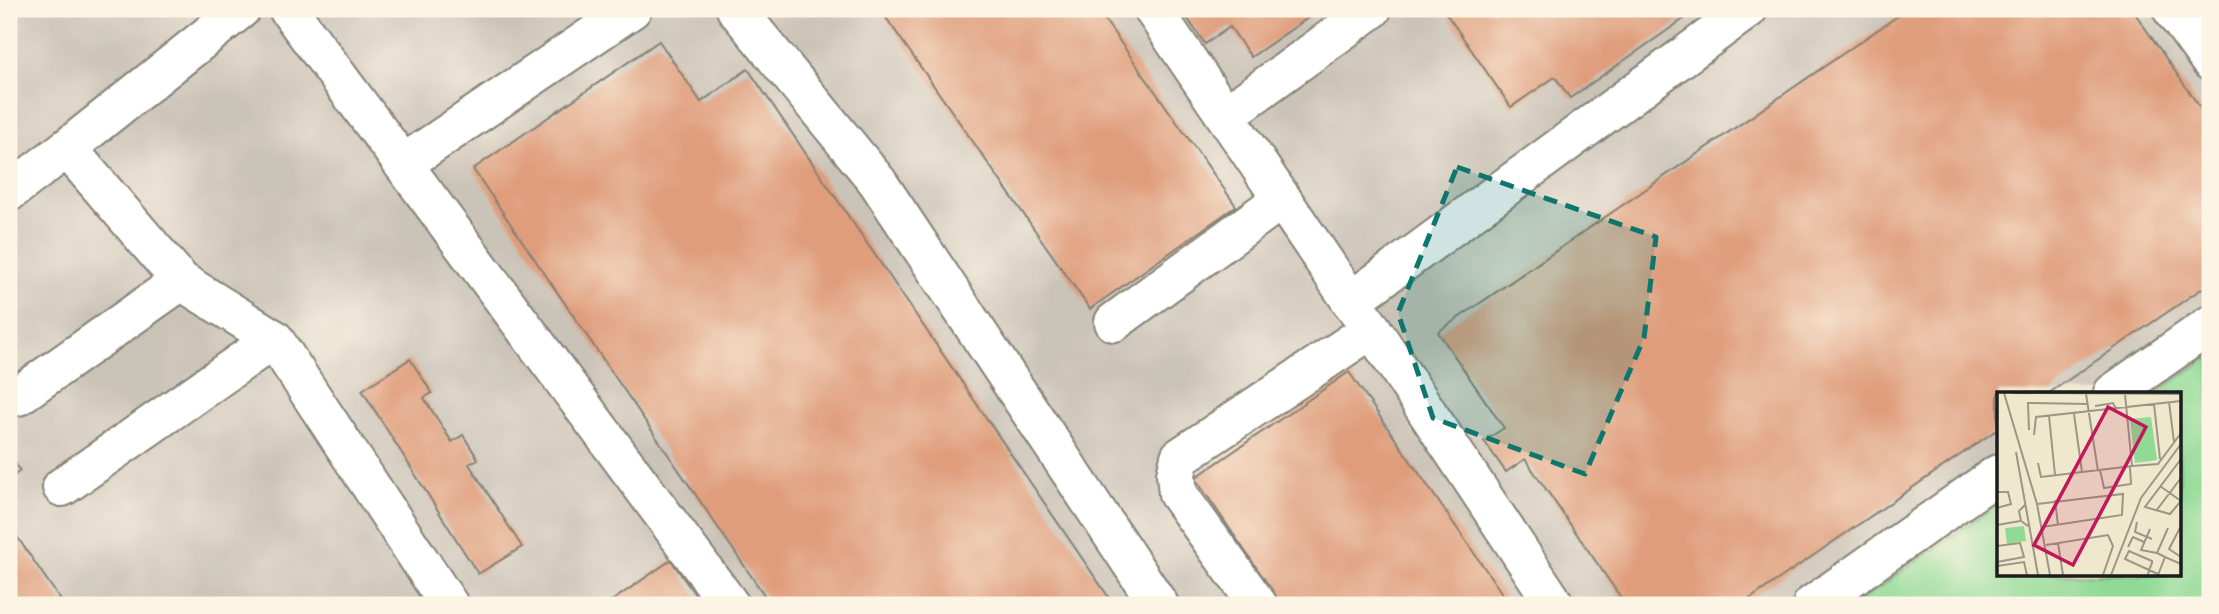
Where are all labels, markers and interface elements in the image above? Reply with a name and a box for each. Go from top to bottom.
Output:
inset map [1997,392,2180,576]

